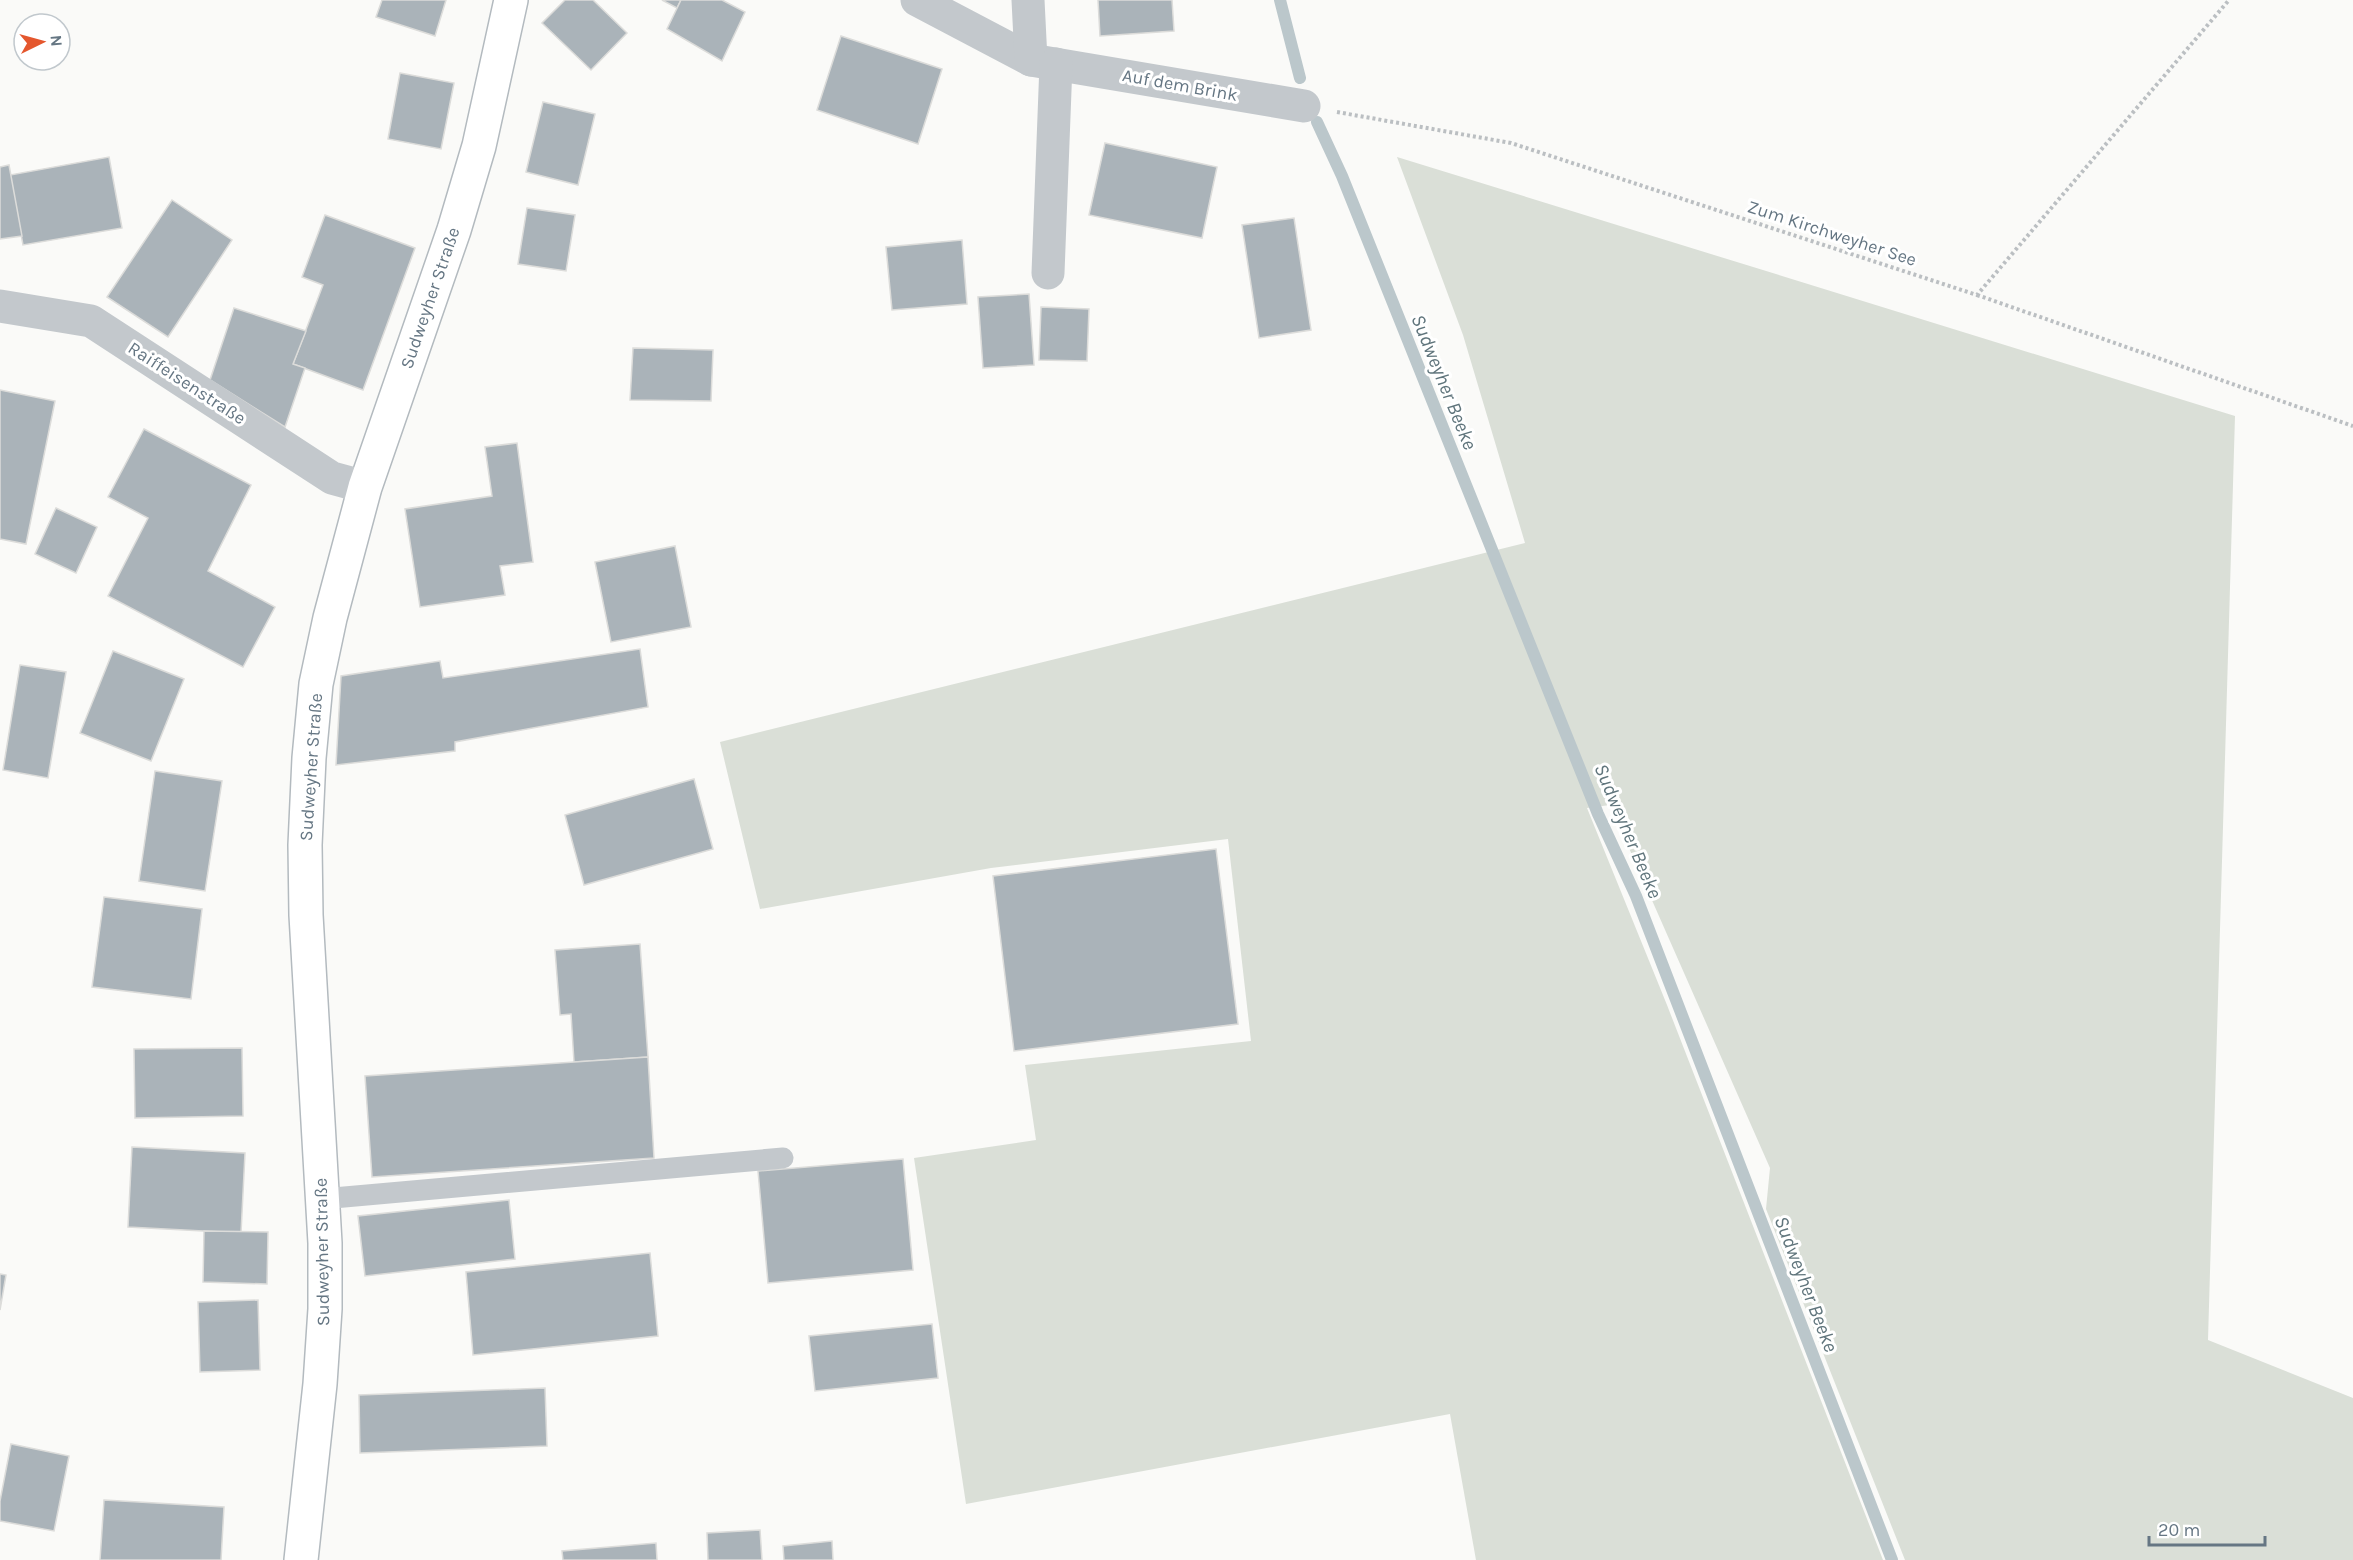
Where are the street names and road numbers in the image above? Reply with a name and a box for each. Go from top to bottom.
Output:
street label: Auf dem Brink [1121,64,1239,106]
street label: Zum Kirchweyher See [1745,195,1919,271]
street label: Sudweyher Straße [395,224,465,372]
street label: Raiffeisenstraße [124,337,250,429]
street label: Sudweyher Straße [295,692,327,842]
street label: Sudweyher Straße [310,1178,334,1326]

